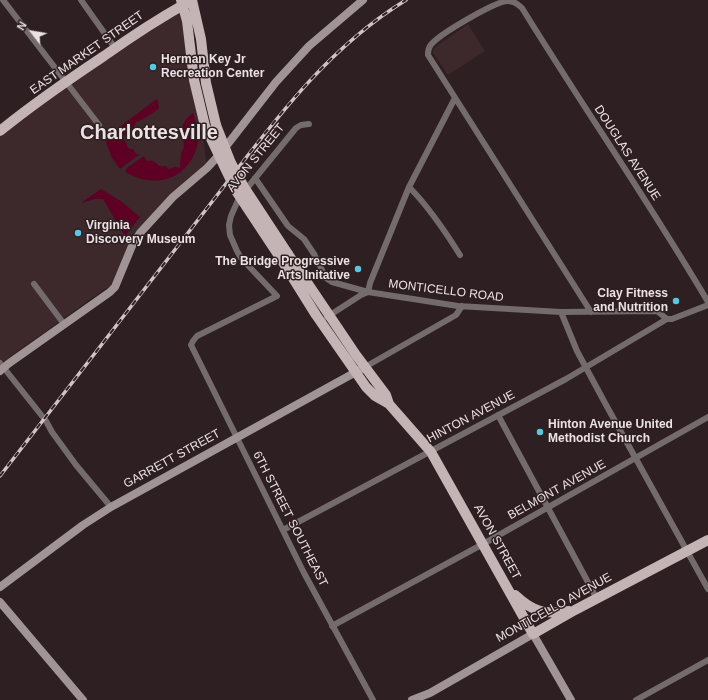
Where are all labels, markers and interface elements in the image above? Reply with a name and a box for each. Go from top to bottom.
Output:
street label: EAST MARKET STREET [27,8,147,98]
north arrow [12,12,52,52]
text: N [15,19,29,32]
place label: Herman Key Jr Recreation Center [161,53,264,81]
marker: Herman Key Jr Recreation Center [148,62,158,72]
street label: DOUGLAS AVENUE [591,103,663,203]
district label: Charlottesville [80,121,218,145]
street label: AVON STREET [224,121,288,195]
place label: Virginia Discovery Museum [86,219,195,247]
marker: Virginia Discovery Museum [73,228,83,238]
place label: The Bridge Progressive Arts Initative [215,255,350,283]
marker: The Bridge Progressive Arts Initative [353,264,363,274]
street label: MONTICELLO ROAD [388,277,504,305]
place label: Clay Fitness and Nutrition [593,287,668,315]
marker: Clay Fitness and Nutrition [671,296,681,306]
street label: HINTON AVENUE [425,388,517,446]
place label: Hinton Avenue United Methodist Church [548,418,673,446]
street label: GARRETT STREET [121,427,223,491]
marker: Hinton Avenue United Methodist Church [535,427,545,437]
street label: 6TH STREET SOUTHEAST [250,449,330,589]
street label: BELMONT AVENUE [505,457,609,523]
street label: AVON STREET [470,502,524,582]
street label: MONTICELLO AVENUE [494,570,614,646]

